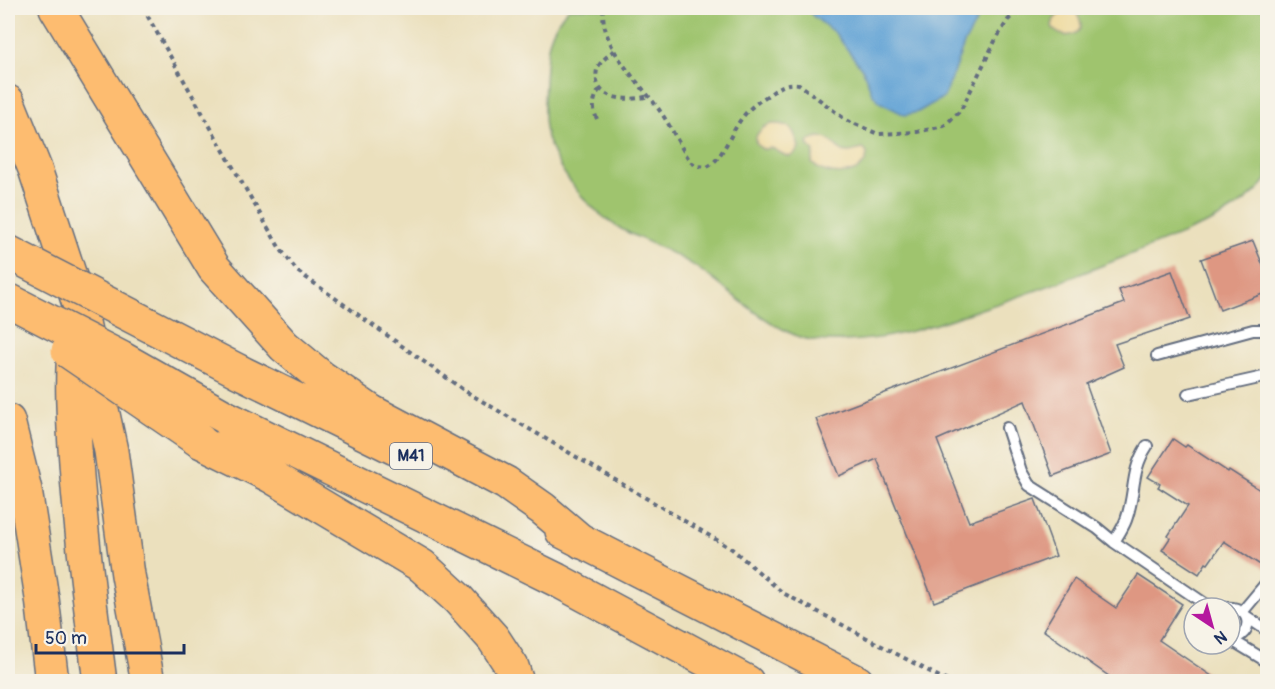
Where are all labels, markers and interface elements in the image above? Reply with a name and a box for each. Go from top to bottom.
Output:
road number: M41 [390,443,432,469]
north arrow [1182,596,1242,656]
scale bar [36,617,184,655]
text: N [1210,626,1230,649]
text: 50 m [45,627,87,650]

